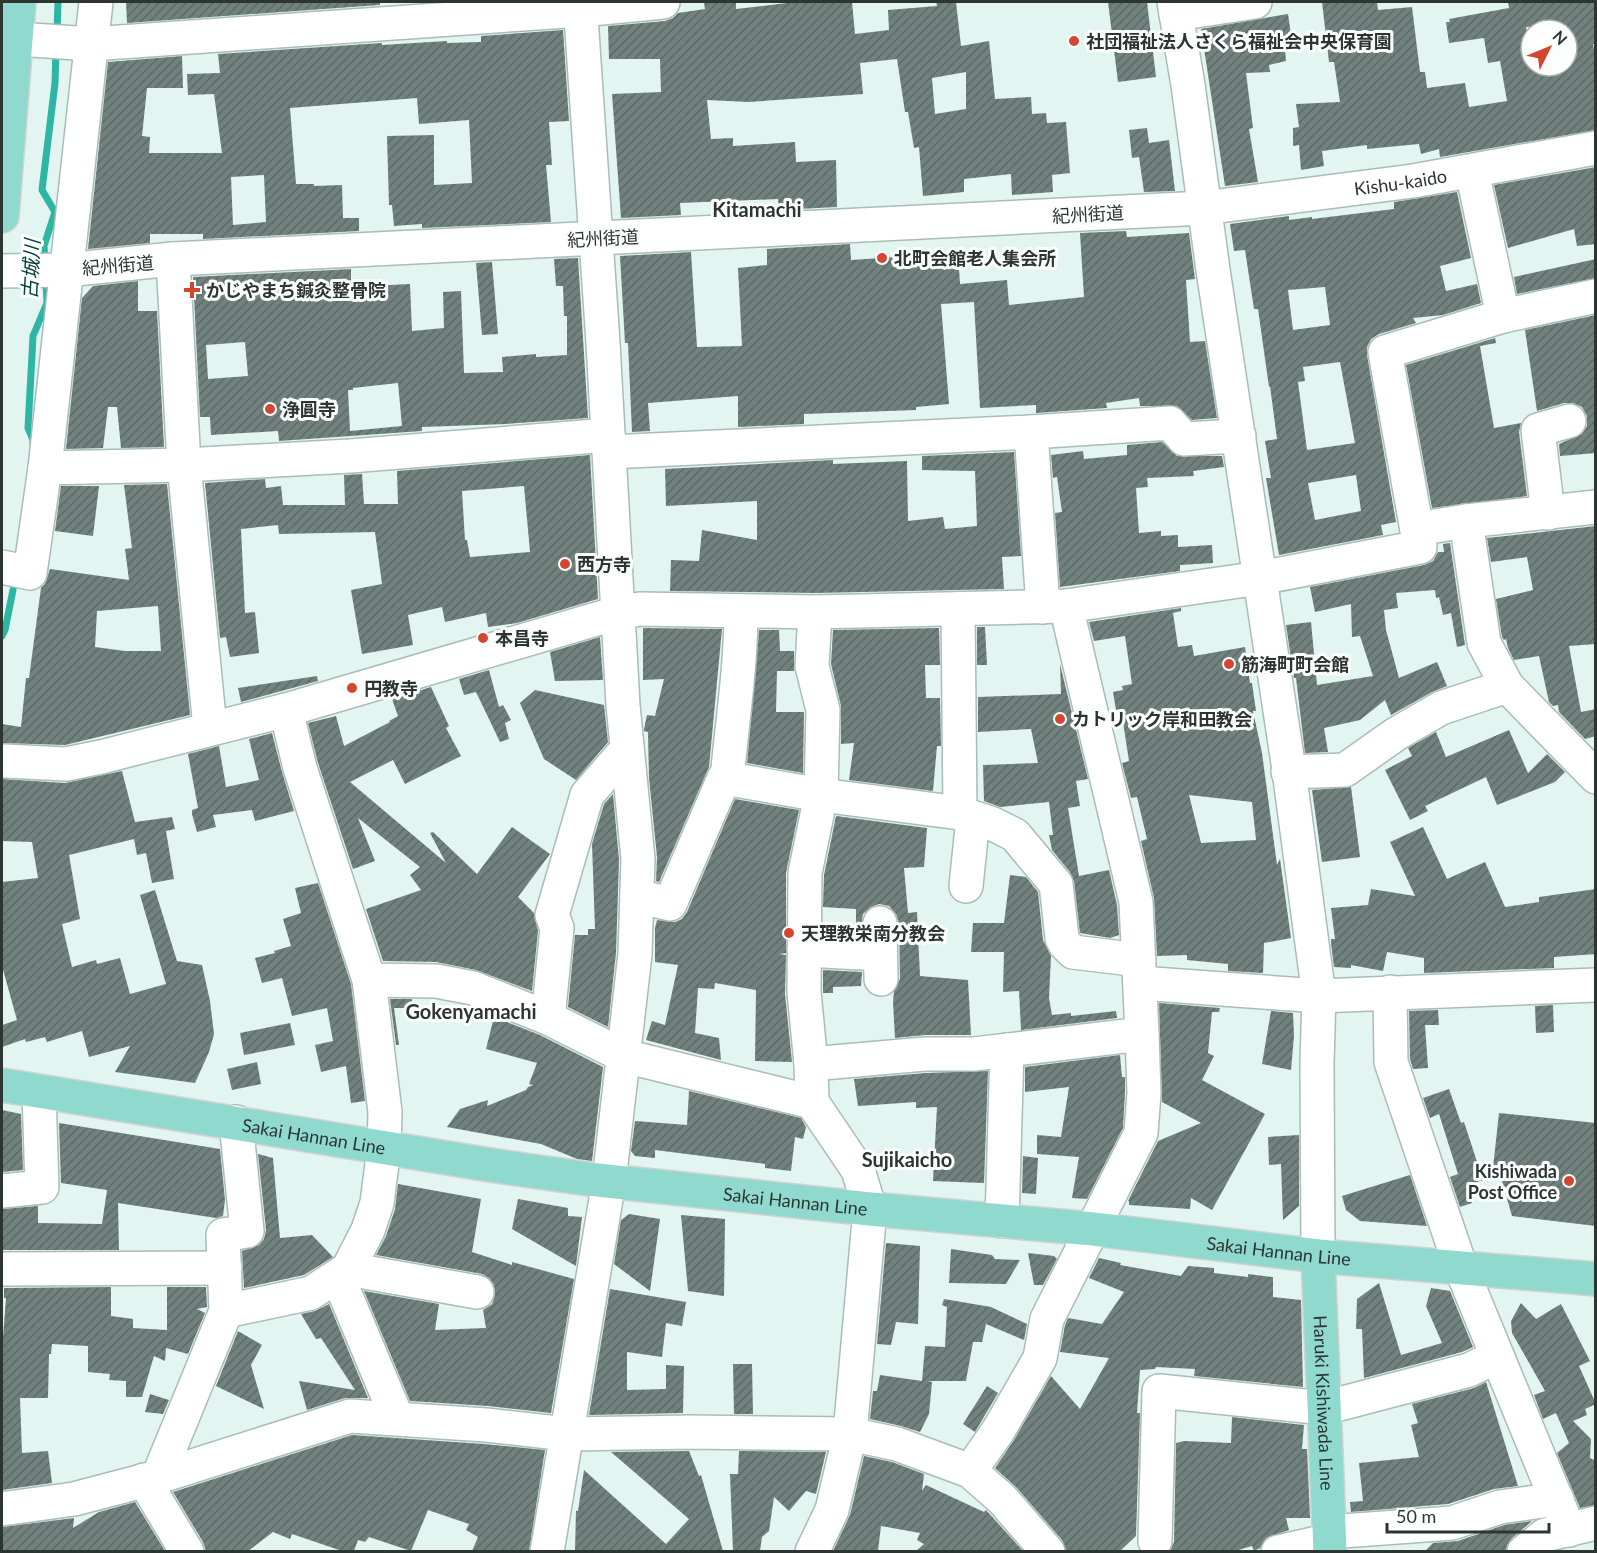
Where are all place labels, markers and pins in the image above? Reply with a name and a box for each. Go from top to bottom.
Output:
place label: 社団福祉法人さくら福祉会中央保育園 [1086,30,1392,52]
marker: 社団福祉法人さくら福祉会中央保育園 [1067,34,1081,48]
place label: 北町会館老人集会所 [894,247,1056,269]
marker: 北町会館老人集会所 [875,251,889,265]
place label: かじやまち鍼灸整骨院 [206,279,386,301]
marker: かじやまち鍼灸整骨院 [183,281,201,299]
place label: 浄圓寺 [282,398,336,420]
marker: 浄圓寺 [263,402,277,416]
place label: 西方寺 [577,553,631,575]
marker: 西方寺 [558,557,572,571]
place label: 本昌寺 [495,627,549,649]
marker: 本昌寺 [476,631,490,645]
place label: 筋海町町会館 [1241,653,1349,675]
marker: 筋海町町会館 [1222,657,1236,671]
place label: 円教寺 [364,677,418,699]
marker: 円教寺 [345,681,359,695]
place label: カトリック岸和田教会 [1072,708,1252,730]
marker: カトリック岸和田教会 [1053,712,1067,726]
place label: 天理教栄南分教会 [801,922,945,944]
marker: 天理教栄南分教会 [782,926,796,940]
place label: Kishiwada Post Office [1468,1160,1557,1203]
marker: Kishiwada Post Office [1562,1174,1576,1188]

